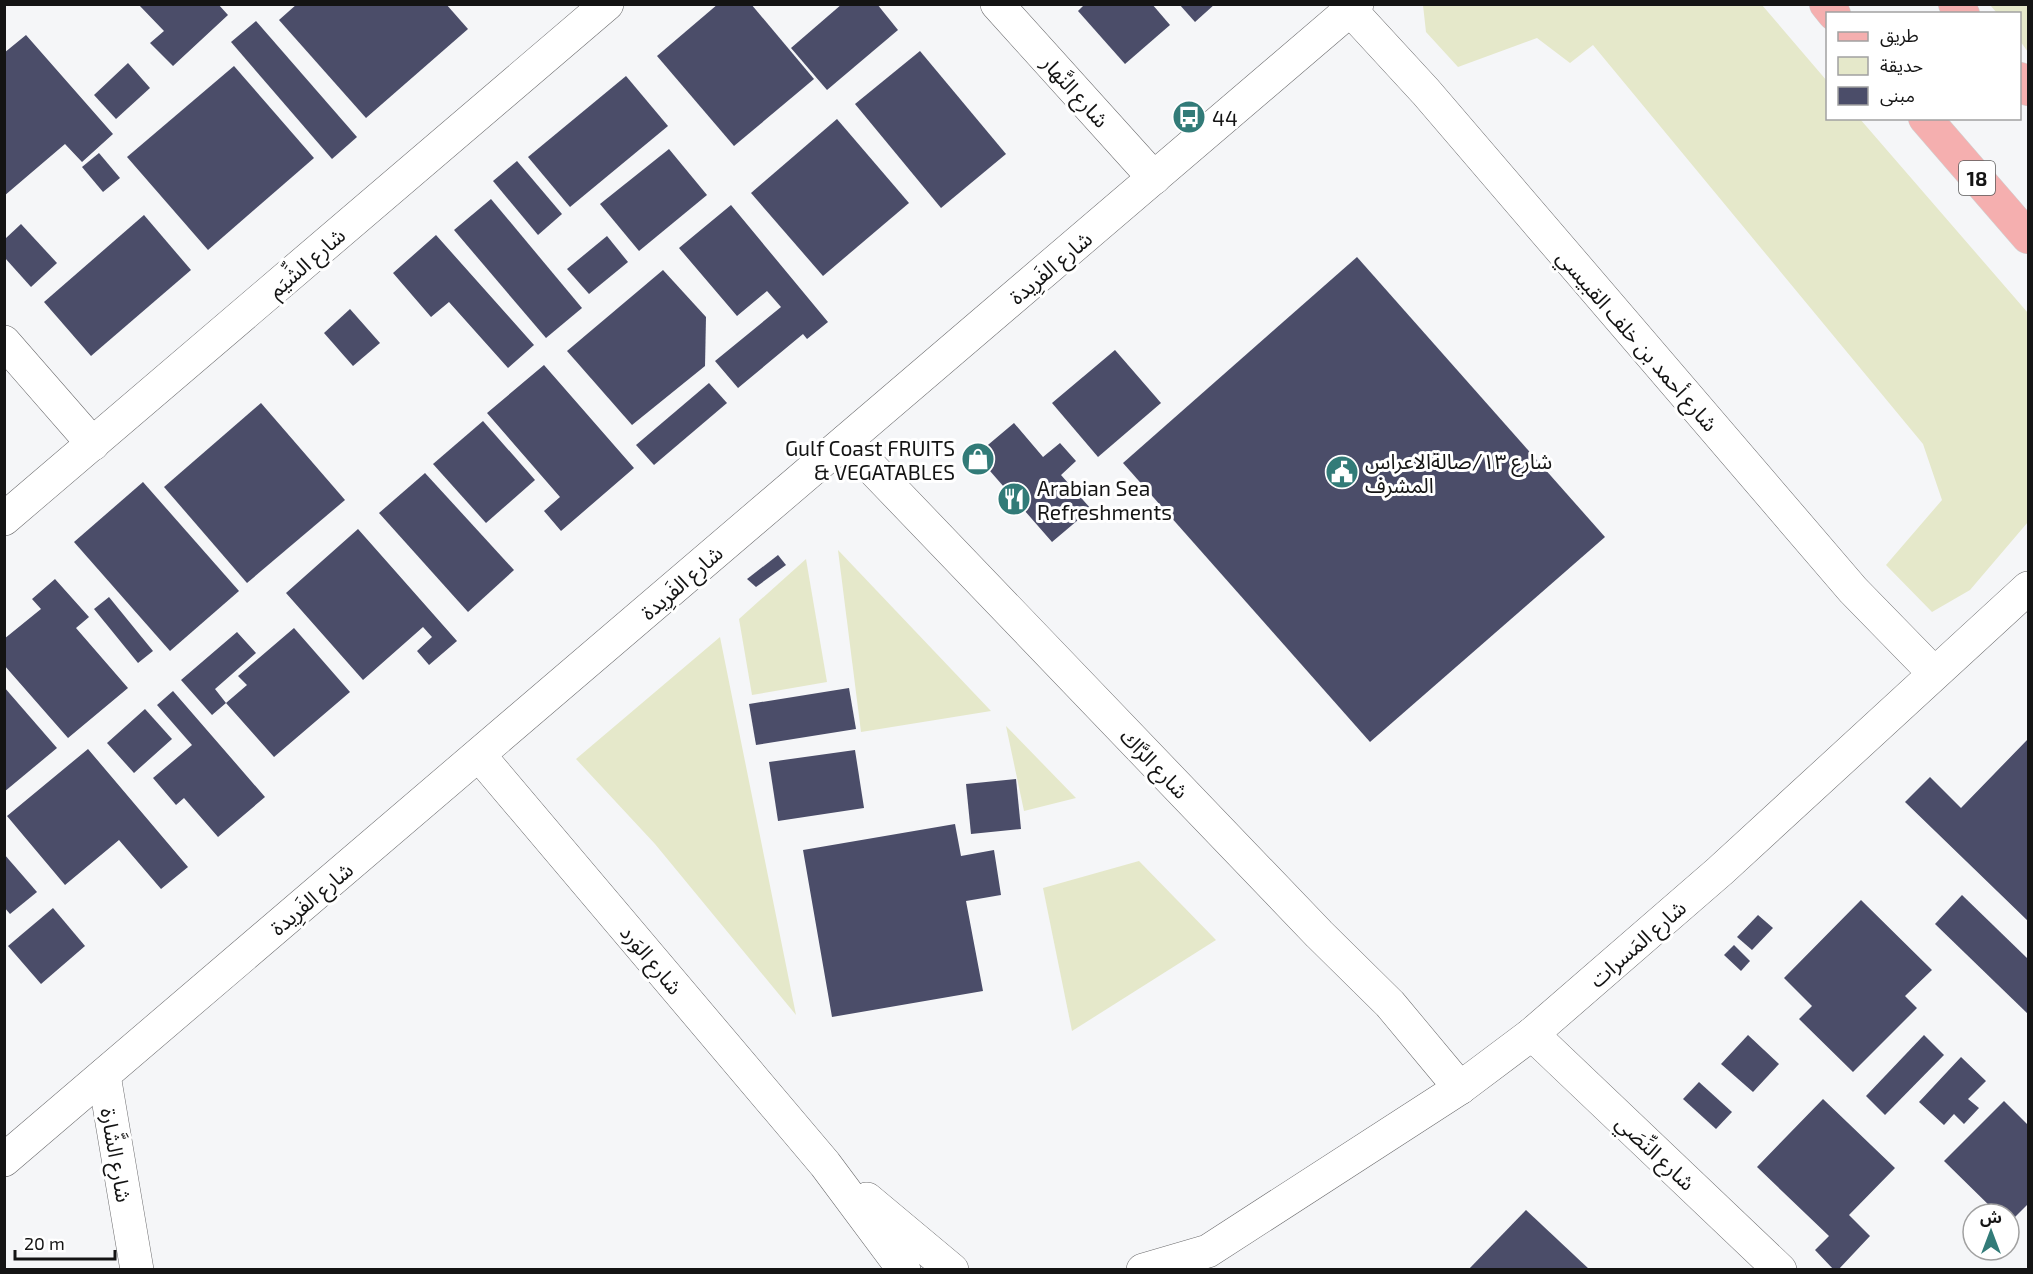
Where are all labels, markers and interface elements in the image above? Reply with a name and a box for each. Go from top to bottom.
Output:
legend [1826,12,2021,120]
text: طريق [1880,24,1919,47]
street label: شارع النَّهار [1034,49,1115,135]
text: حديقة [1880,54,1923,76]
text: مبنى [1880,84,1915,107]
bus stop icon: 44 [1171,99,1207,135]
place label: 44 [1212,105,1238,130]
road number: 18 [1959,161,1995,195]
street label: شارع الشِّيَم [259,218,352,305]
street label: شارع الفَرِيدة [1004,225,1099,312]
street label: شارع أحمد بن خلف القبيسي [1549,244,1724,439]
place label: Gulf Coast FRUITS & VEGATABLES [785,435,955,484]
shop icon: Gulf Coast FRUITS & VEGATABLES [960,441,996,477]
place label: شارع ١٣/صالةالاعراس المشرف [1365,448,1552,498]
public building icon: شارع ١٣/صالةالاعراس المشرف [1324,454,1360,490]
place label: Arabian Sea Refreshments [1037,475,1172,524]
restaurant icon: Arabian Sea Refreshments [996,481,1032,517]
street label: شارع الفَرِيدة [635,540,730,628]
street label: شارع الرَّاك [1113,723,1194,806]
street label: شارع الفَرِيدة [265,856,360,943]
street label: شارع المَسرات [1584,894,1693,995]
street label: شارع الوَرد [613,919,688,1001]
street label: شارع الشَّارة [92,1105,141,1205]
street label: شارع النِّصَي [1608,1108,1702,1198]
north arrow [1961,1202,2021,1262]
text: ش [1980,1207,2002,1227]
scale bar [15,1223,116,1261]
text: 20 m [24,1232,65,1254]

